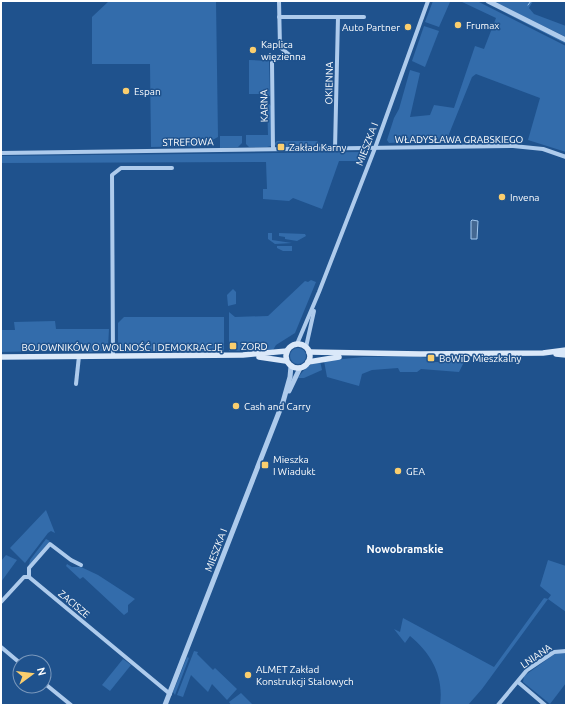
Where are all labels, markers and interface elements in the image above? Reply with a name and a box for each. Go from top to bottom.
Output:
marker: Frumax [453,20,463,30]
place label: Frumax [466,20,499,31]
place label: Auto Partner [342,22,400,33]
marker: Auto Partner [403,22,413,32]
place label: Kaplica więzienna [261,39,306,62]
marker: Kaplica więzienna [248,45,258,55]
street label: OKIENNA [323,61,335,104]
marker: Espan [121,86,131,96]
place label: Espan [134,86,161,97]
street label: KARNA [258,89,270,122]
street label: MIESZKA I [354,121,380,167]
street label: WŁADYSŁAWA GRABSKIEGO [395,134,524,145]
street label: STREFOWA [162,136,214,148]
marker: Zakład Karny [276,142,286,152]
place label: Zakład Karny [289,142,346,153]
marker: Invena [497,192,507,202]
place label: Invena [510,192,539,203]
street label: BOJOWNIKÓW O WOLNOŚĆ I DEMOKRACJĘ [21,341,223,353]
marker: ZORD [228,341,238,351]
place label: ZORD [241,341,268,352]
marker: BoWiD Mieszkalny [426,353,436,363]
place label: BoWiD Mieszkalny [439,353,521,364]
marker: Cash and Carry [231,401,241,411]
place label: Cash and Carry [244,401,311,412]
place label: Mieszka I Wiadukt [273,454,315,477]
marker: Mieszka I Wiadukt [260,460,270,470]
marker: GEA [393,466,403,476]
place label: GEA [406,466,425,477]
street label: MIESZKA I [203,527,229,573]
district label: Nowobramskie [366,543,444,555]
street label: ZACISZE [56,588,92,620]
street label: LNIANA [518,641,554,670]
north arrow [12,654,52,694]
place label: ALMET Zakład Konstrukcji Stalowych [256,664,354,687]
text: N [35,666,49,677]
marker: ALMET Zakład Konstrukcji Stalowych [243,670,253,680]

